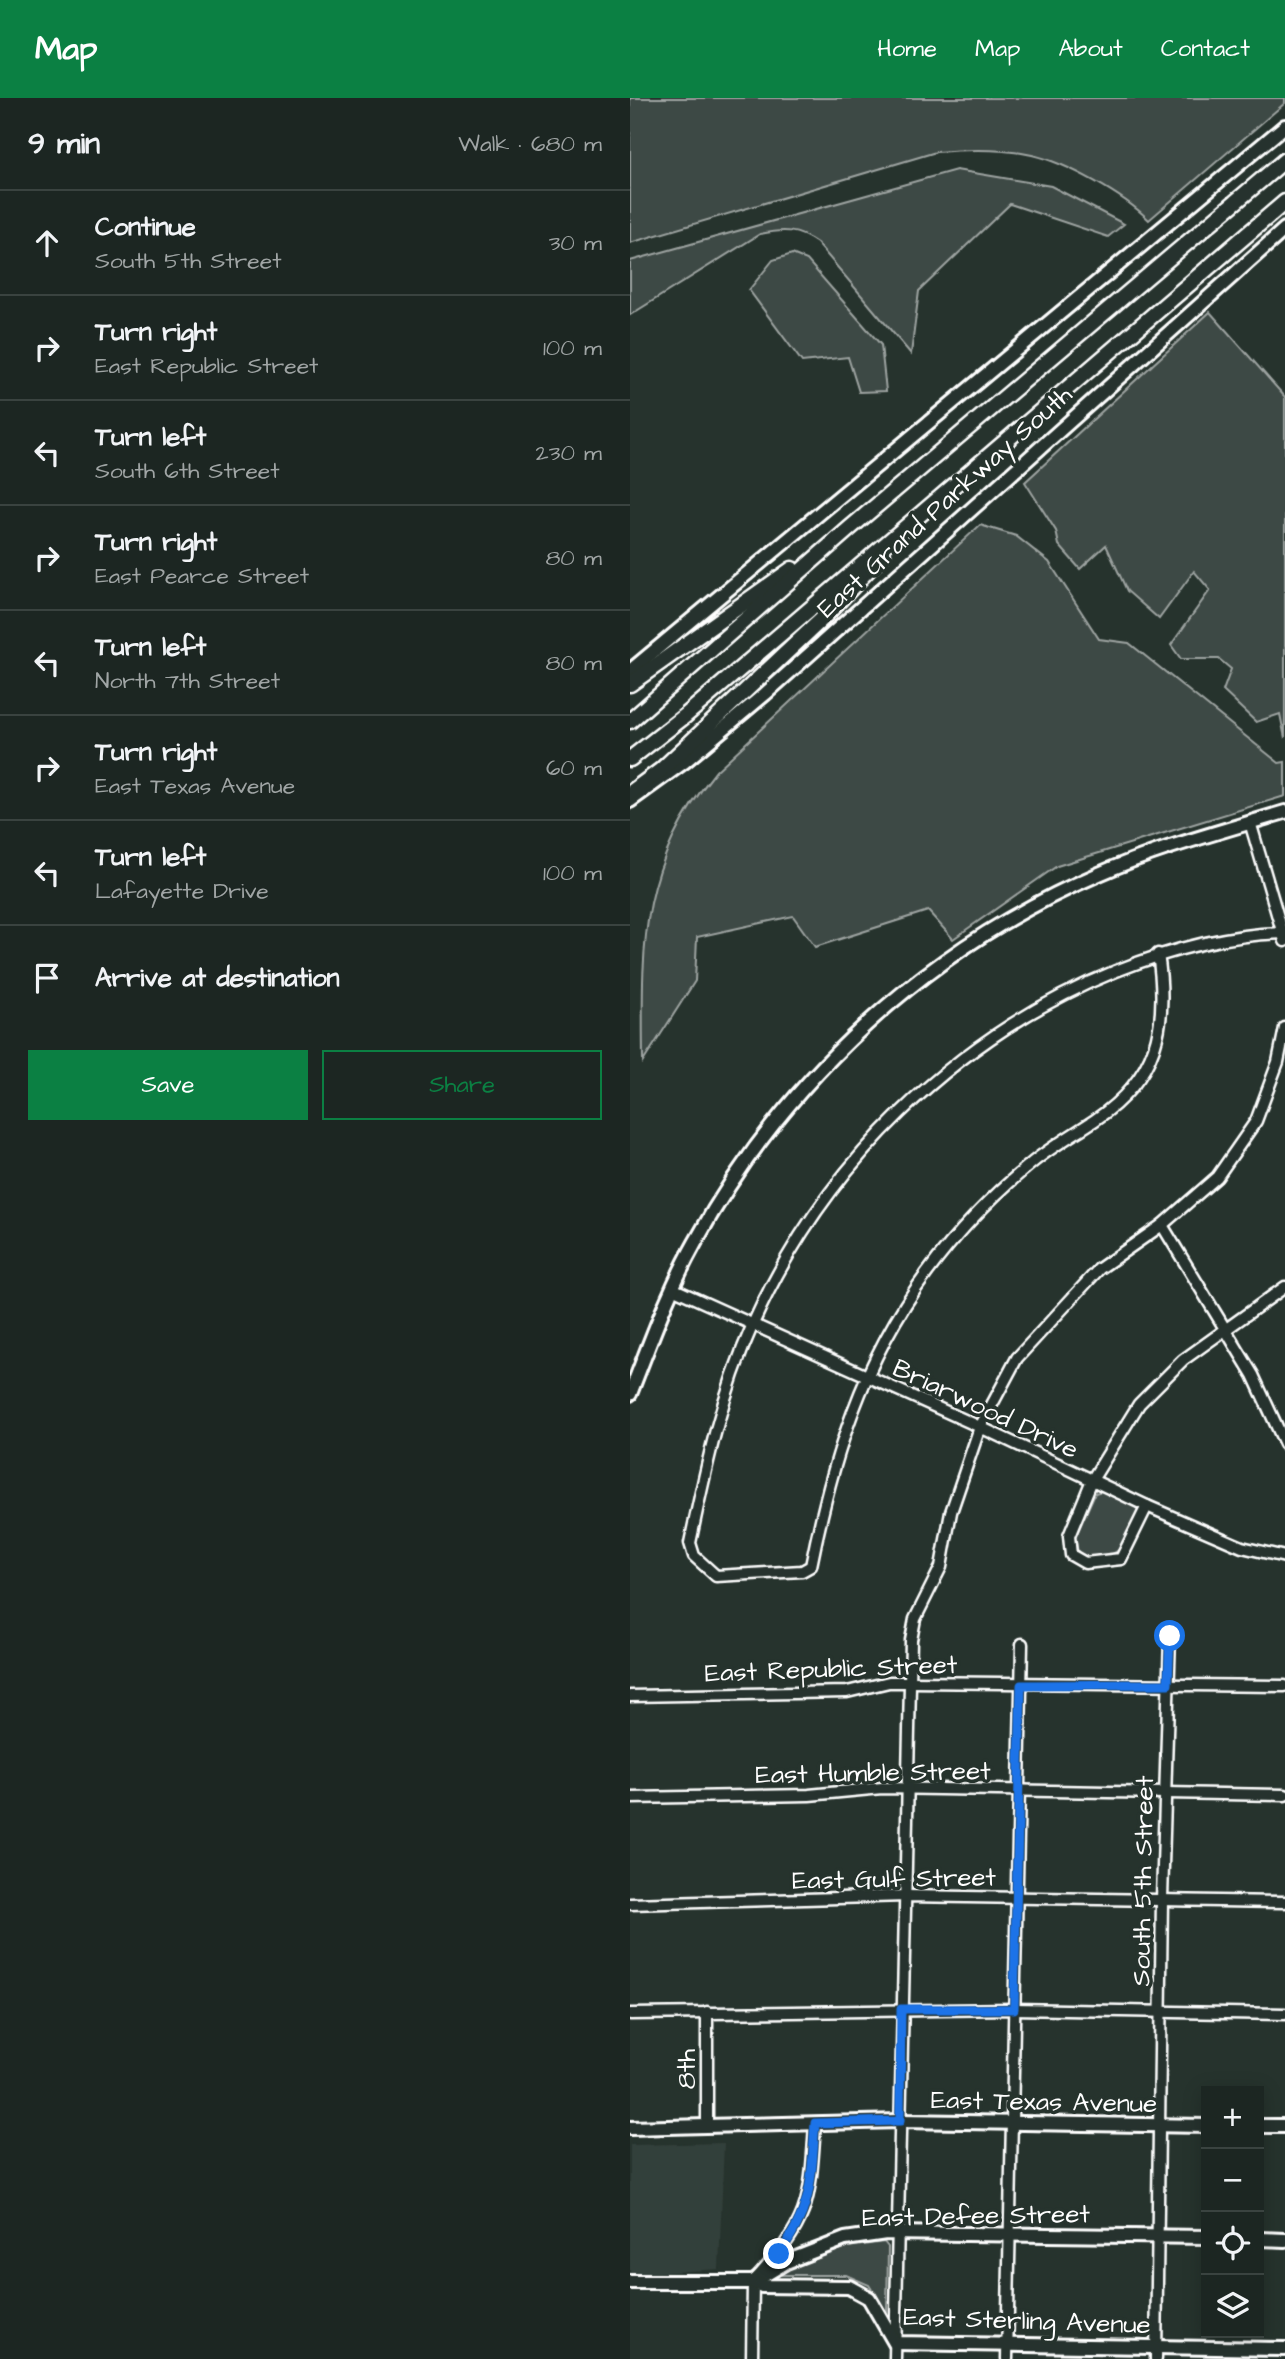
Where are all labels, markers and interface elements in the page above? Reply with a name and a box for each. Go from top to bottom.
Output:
text: Map [35,26,97,72]
text: Home [877,32,937,66]
text: Map [975,32,1020,66]
text: About [1058,32,1123,66]
text: Contact [1161,32,1250,66]
text: 9 min [28,123,100,165]
text: Walk · 680 m [458,128,602,160]
text: Continue [95,209,196,245]
icon: ahead [28,224,66,262]
text: 30 m [549,227,602,259]
text: South 5th Street [95,245,281,277]
text: Turn right [95,314,217,350]
icon: right [28,329,66,367]
text: 100 m [543,332,602,364]
text: East Republic Street [95,350,318,382]
street label: East Grand Parkway South [809,377,1081,628]
text: Turn left [95,419,206,455]
icon: left [28,434,66,472]
text: 230 m [536,437,602,469]
text: South 6th Street [95,455,280,487]
text: Turn right [95,524,217,560]
icon: right [28,539,66,577]
text: 80 m [545,542,602,574]
text: East Pearce Street [95,560,309,592]
text: Turn left [95,629,206,665]
icon: left [28,644,66,682]
text: 80 m [545,647,602,679]
text: North 7th Street [95,665,280,697]
text: Turn right [95,734,217,770]
icon: right [28,749,66,787]
text: 60 m [546,752,602,784]
text: East Texas Avenue [95,770,295,802]
text: Turn left [95,839,206,875]
icon: left [28,854,66,892]
text: 100 m [543,857,602,889]
text: Lafayette Drive [95,875,269,907]
icon: arrive [28,959,66,997]
text: Arrive at destination [95,960,340,996]
button: Save [28,1050,308,1120]
button: Share [322,1050,602,1120]
street label: Briarwood Drive [887,1350,1084,1468]
route start [1154,1620,1185,1651]
street label: East Republic Street [704,1647,958,1691]
street label: East Humble Street [755,1753,991,1793]
street label: South 5th Street [1123,1775,1163,1987]
street label: East Gulf Street [792,1859,997,1899]
street label: 8th [669,2049,705,2089]
street label: East Texas Avenue [931,2082,1157,2122]
map controls [1201,2086,1264,2338]
button: + [1201,2086,1264,2149]
button: − [1201,2149,1264,2212]
street label: East Defee Street [862,2196,1091,2236]
button: locate [1201,2212,1264,2275]
route end [763,2238,794,2269]
button: layers [1201,2275,1264,2338]
street label: East Sterling Avenue [903,2299,1151,2345]

